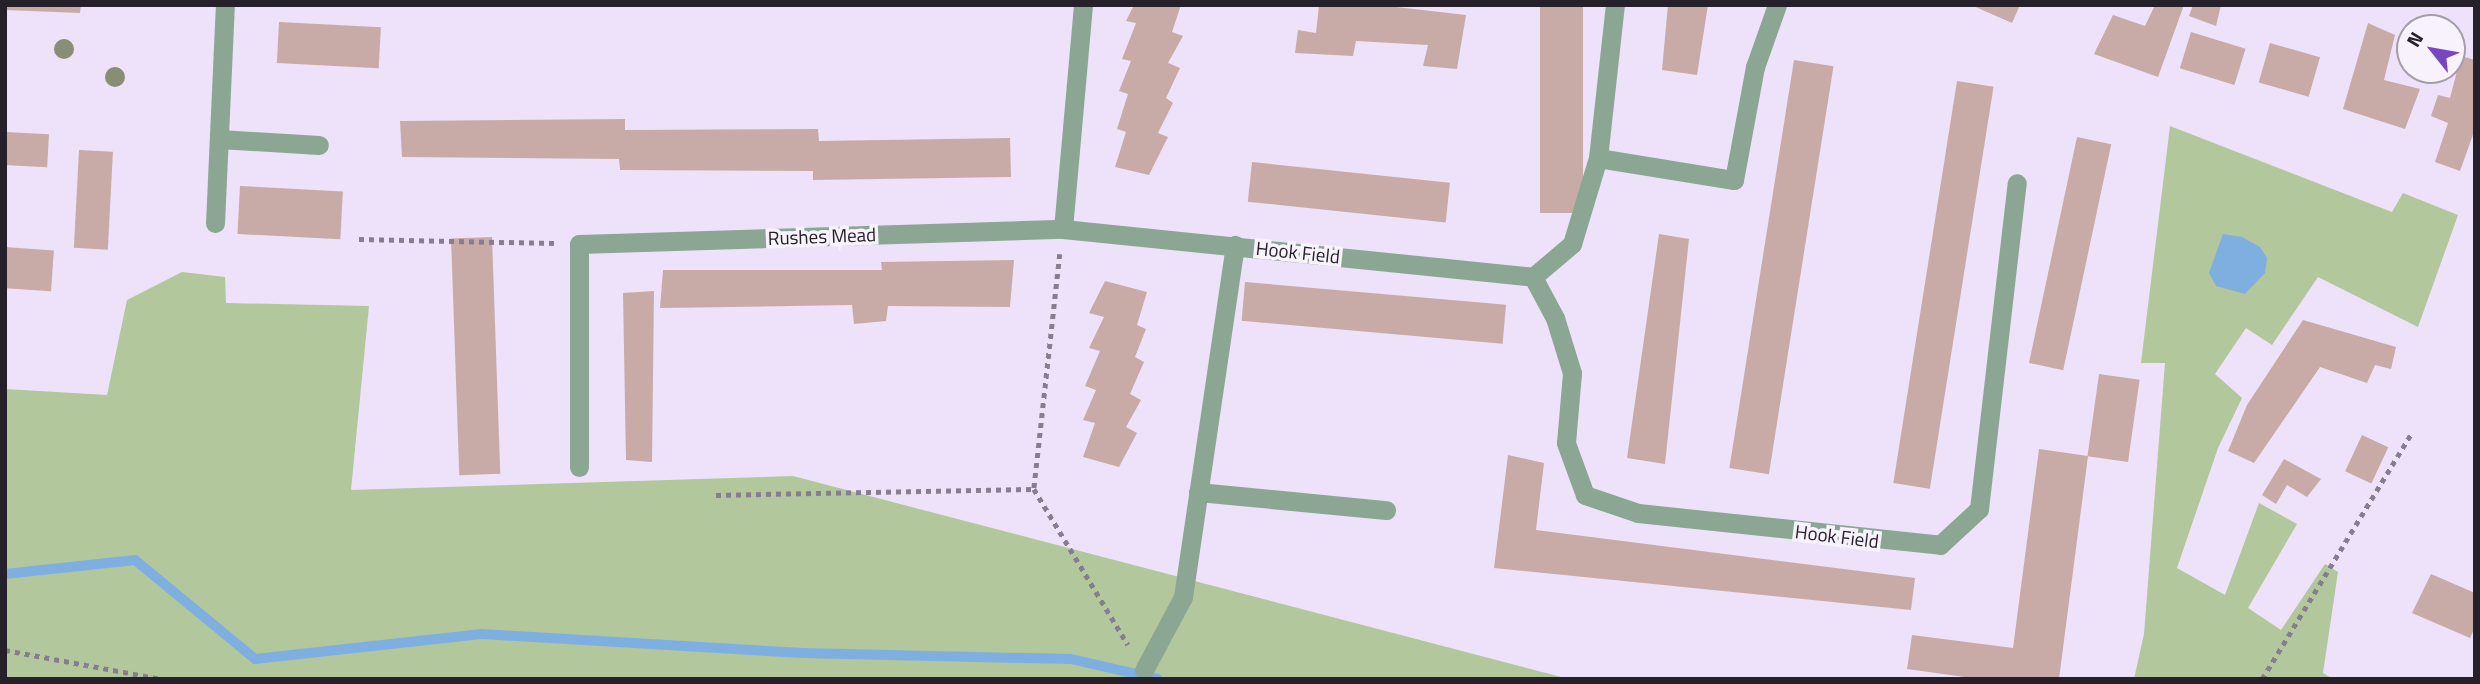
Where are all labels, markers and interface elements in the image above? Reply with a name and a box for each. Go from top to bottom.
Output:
north arrow [2396,14,2466,84]
text: N [2398,26,2430,52]
street label: Rushes Mead [767,223,877,249]
street label: Hook Field [1255,236,1341,268]
street label: Hook Field [1794,520,1880,552]

